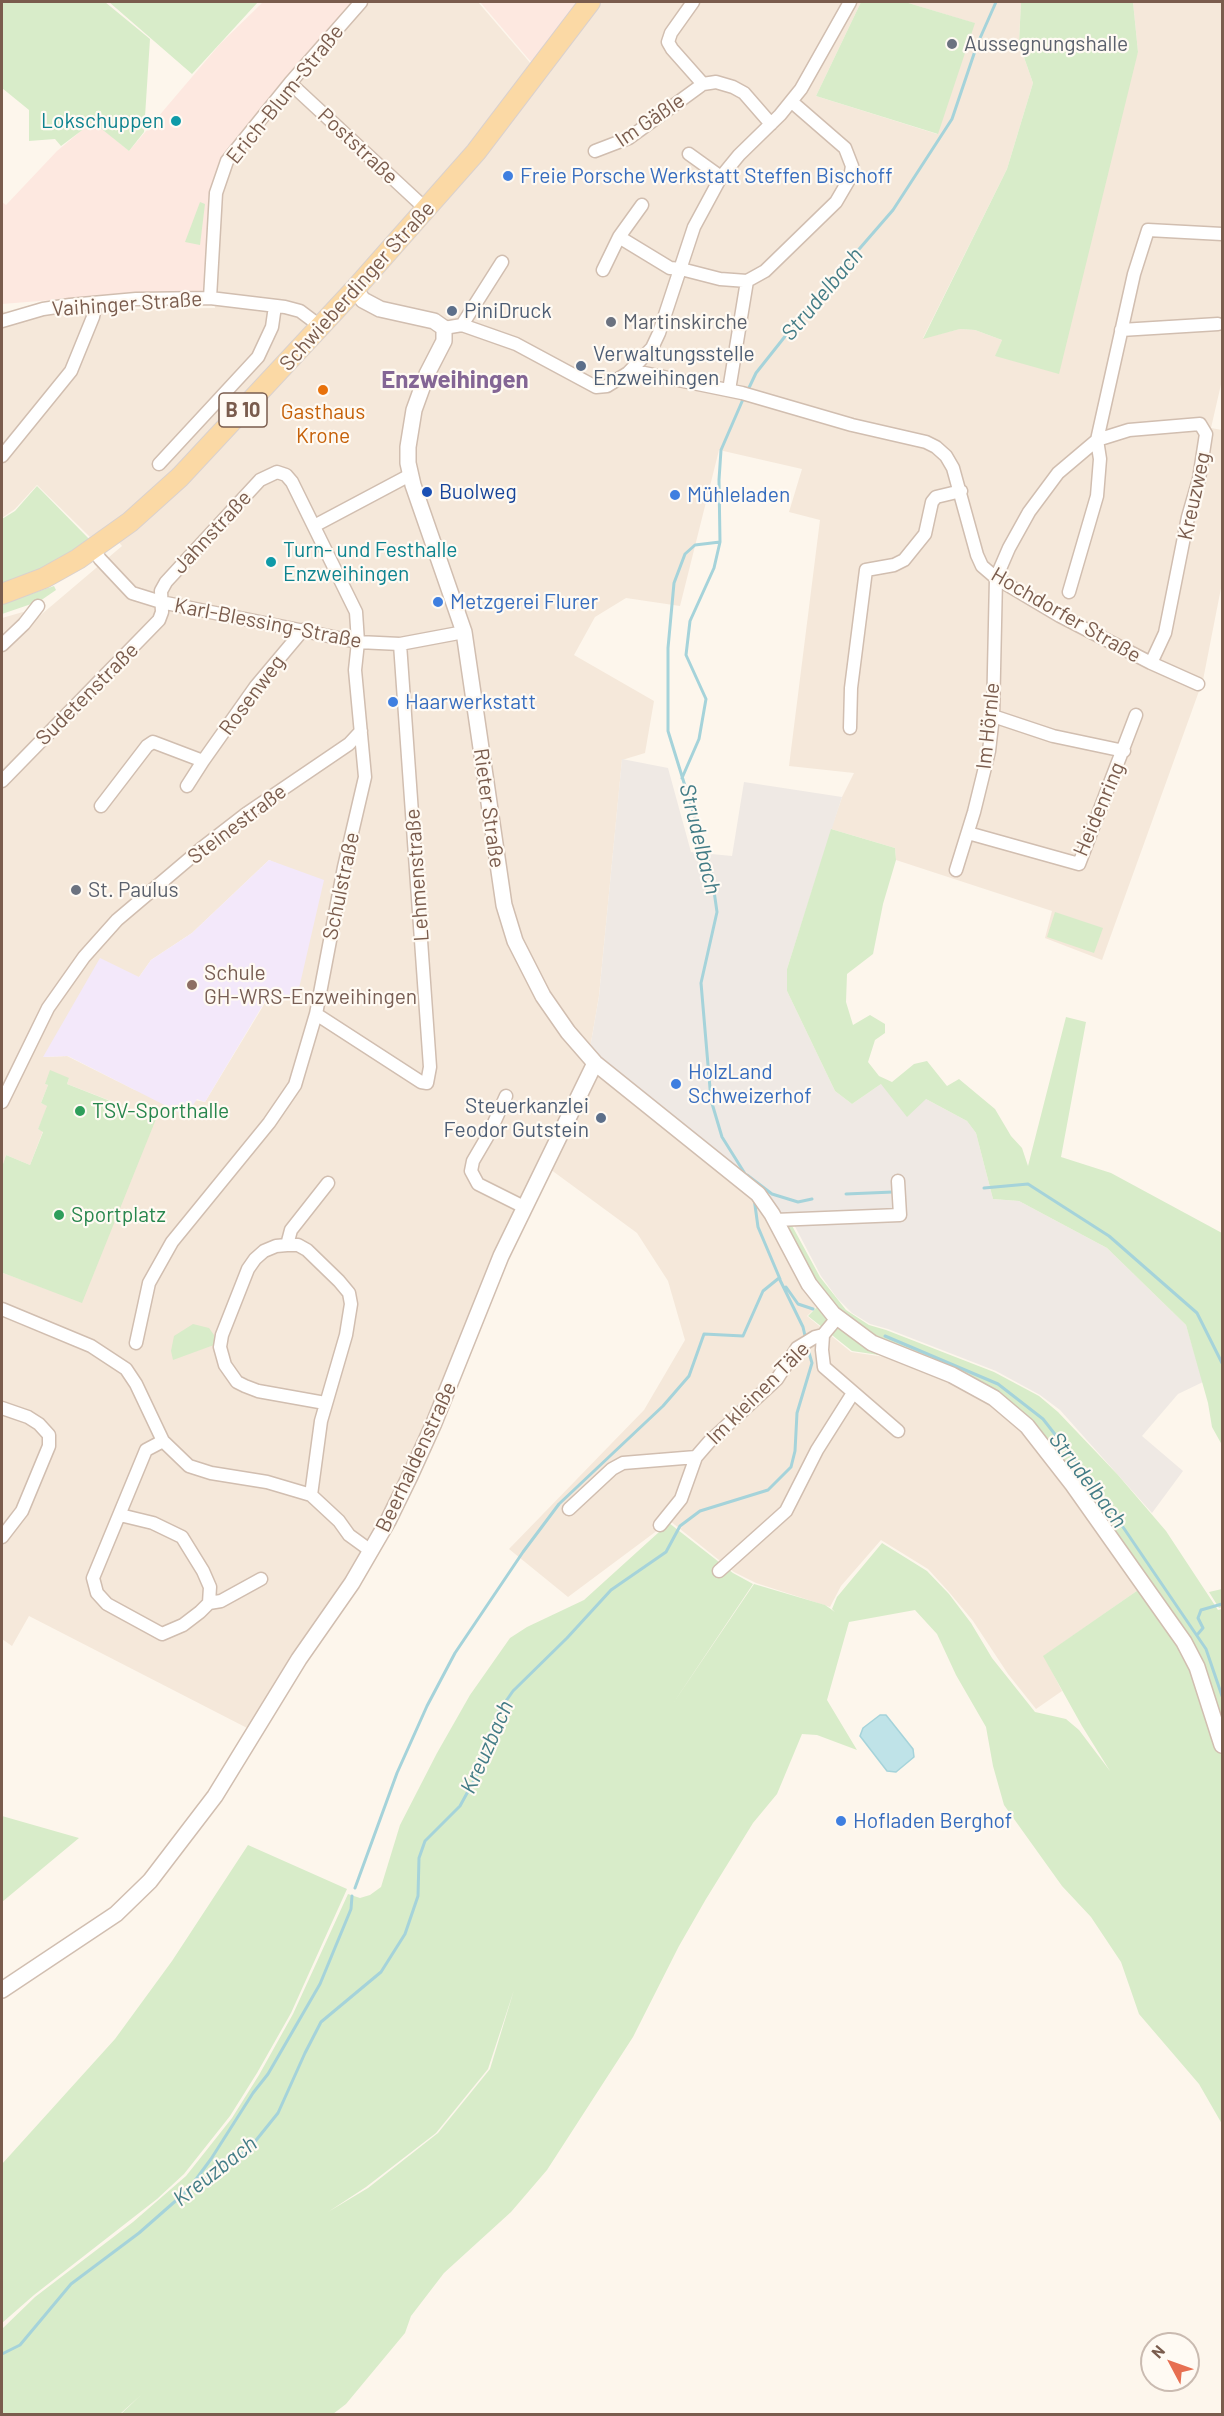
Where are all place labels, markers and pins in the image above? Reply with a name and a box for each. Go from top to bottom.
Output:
place label: Aussegnungshalle [964,31,1128,57]
marker: Aussegnungshalle [945,37,959,51]
place label: Lokschuppen [41,108,164,134]
marker: Lokschuppen [169,114,183,128]
place label: Freie Porsche Werkstatt Steffen Bischoff [520,163,893,189]
marker: Freie Porsche Werkstatt Steffen Bischoff [501,169,515,183]
place label: PiniDruck [464,298,552,324]
marker: PiniDruck [445,304,459,318]
place label: Martinskirche [623,309,748,335]
marker: Martinskirche [604,315,618,329]
place label: Verwaltungsstelle Enzweihingen [593,341,755,391]
marker: Verwaltungsstelle Enzweihingen [574,359,588,373]
marker: Gasthaus Krone [316,383,330,397]
place label: Gasthaus Krone [281,399,365,449]
place label: Buolweg [439,479,517,505]
place label: Mühleladen [687,482,790,508]
marker: Buolweg [420,485,434,499]
marker: Mühleladen [668,488,682,502]
place label: Turn- und Festhalle Enzweihingen [283,537,457,587]
marker: Turn- und Festhalle Enzweihingen [264,555,278,569]
place label: Metzgerei Flurer [450,589,598,615]
marker: Metzgerei Flurer [431,595,445,609]
place label: Haarwerkstatt [405,689,536,715]
marker: Haarwerkstatt [386,695,400,709]
place label: St. Paulus [88,877,178,903]
marker: St. Paulus [69,883,83,897]
place label: Schule GH-WRS-Enzweihingen [204,960,417,1010]
marker: Schule GH-WRS-Enzweihingen [185,978,199,992]
place label: HolzLand Schweizerhof [688,1059,812,1109]
marker: HolzLand Schweizerhof [669,1077,683,1091]
place label: Steuerkanzlei Feodor Gutstein [443,1093,589,1143]
place label: TSV-Sporthalle [92,1098,229,1124]
marker: TSV-Sporthalle [73,1104,87,1118]
marker: Steuerkanzlei Feodor Gutstein [594,1111,608,1125]
place label: Sportplatz [71,1202,166,1228]
marker: Sportplatz [52,1208,66,1222]
place label: Hofladen Berghof [853,1808,1012,1834]
marker: Hofladen Berghof [834,1814,848,1828]

